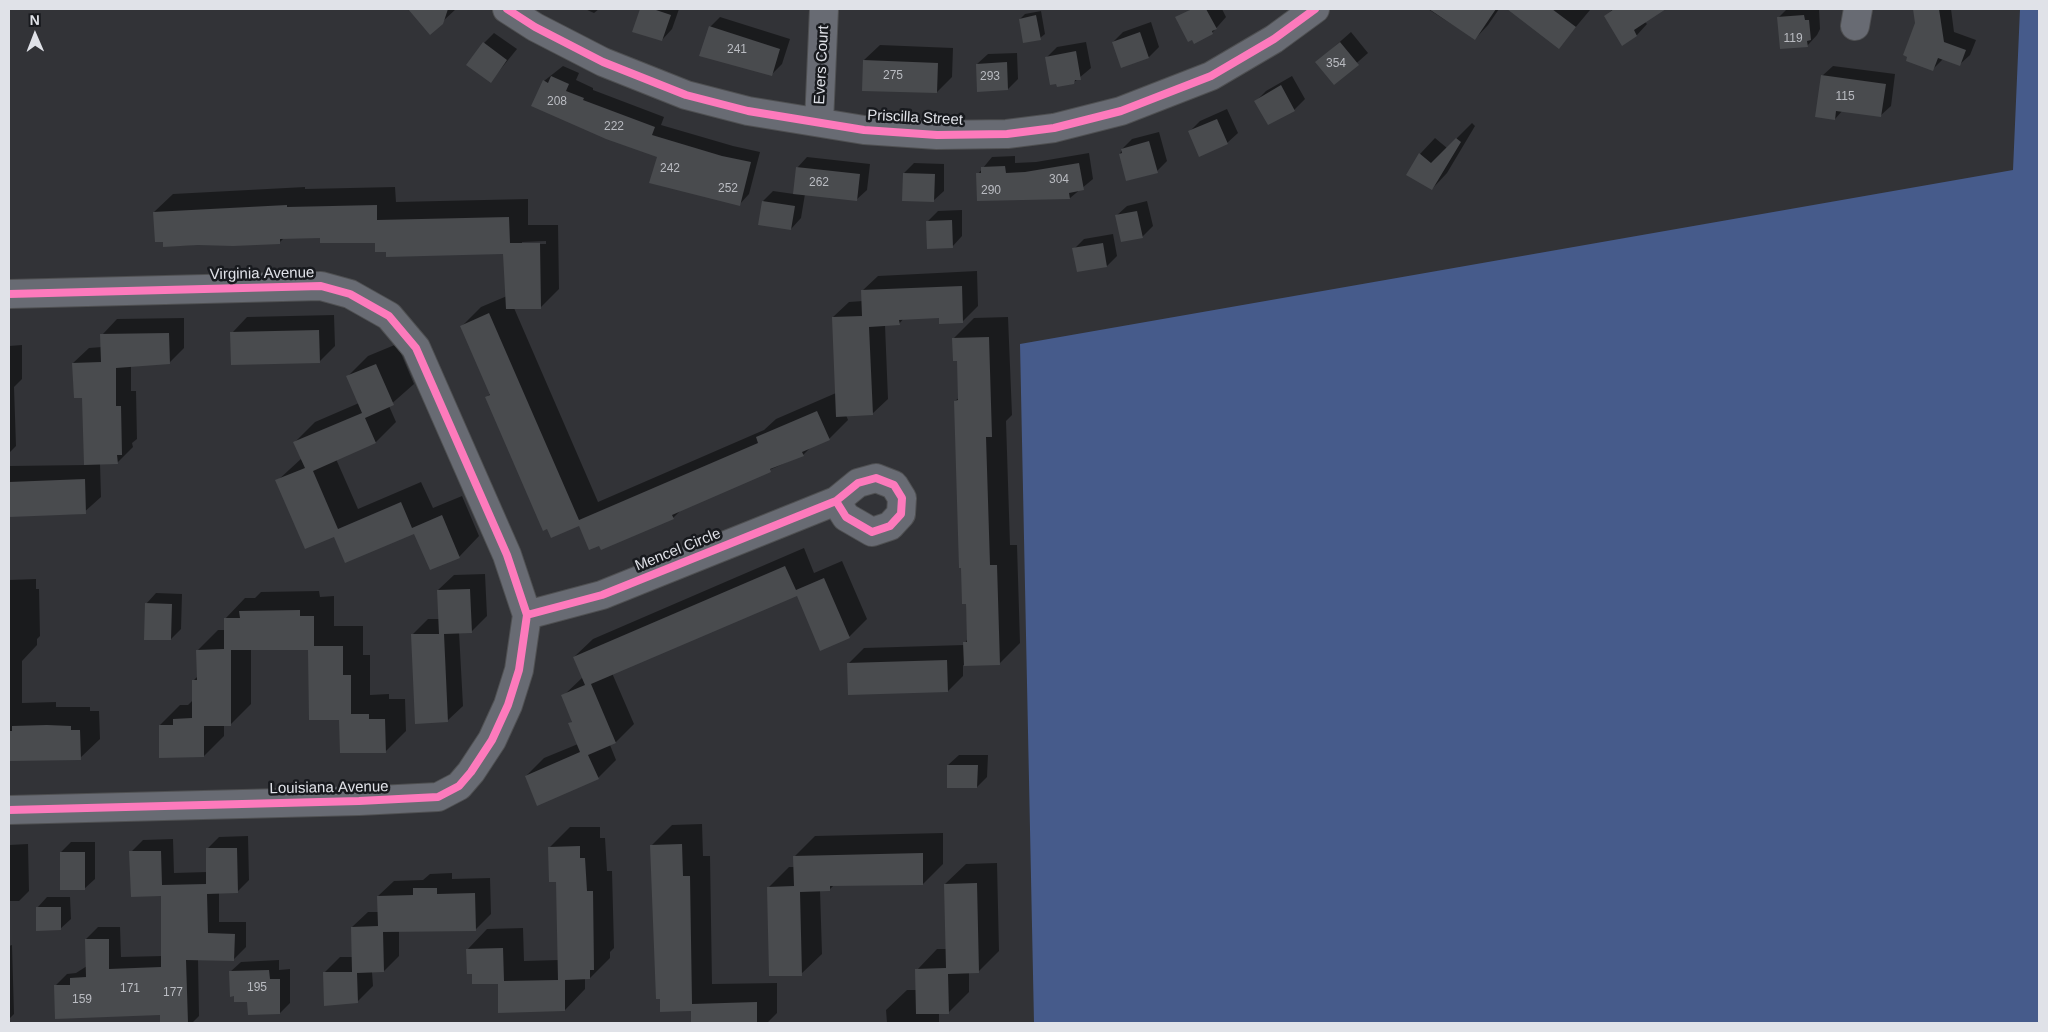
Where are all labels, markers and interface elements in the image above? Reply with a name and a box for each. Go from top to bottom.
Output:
north arrow [10,10,60,60]
text: N [30,12,40,28]
street label: Evers Court [811,25,833,105]
house number: 119 [1783,32,1803,46]
house number: 241 [727,43,747,57]
house number: 354 [1326,57,1346,71]
house number: 275 [883,69,903,83]
house number: 293 [980,70,1000,84]
house number: 115 [1835,90,1855,104]
house number: 208 [547,95,567,109]
street label: Priscilla Street [867,107,963,129]
house number: 222 [604,120,624,134]
house number: 242 [660,162,680,176]
house number: 304 [1049,173,1069,187]
house number: 262 [809,176,829,190]
house number: 252 [718,182,738,196]
house number: 290 [981,184,1001,198]
street label: Virginia Avenue [210,264,314,284]
street label: Mencel Circle [633,525,723,575]
street label: Louisiana Avenue [269,778,389,798]
house number: 195 [247,981,267,995]
house number: 171 [120,982,140,996]
house number: 177 [163,986,183,1000]
house number: 159 [72,993,92,1007]

